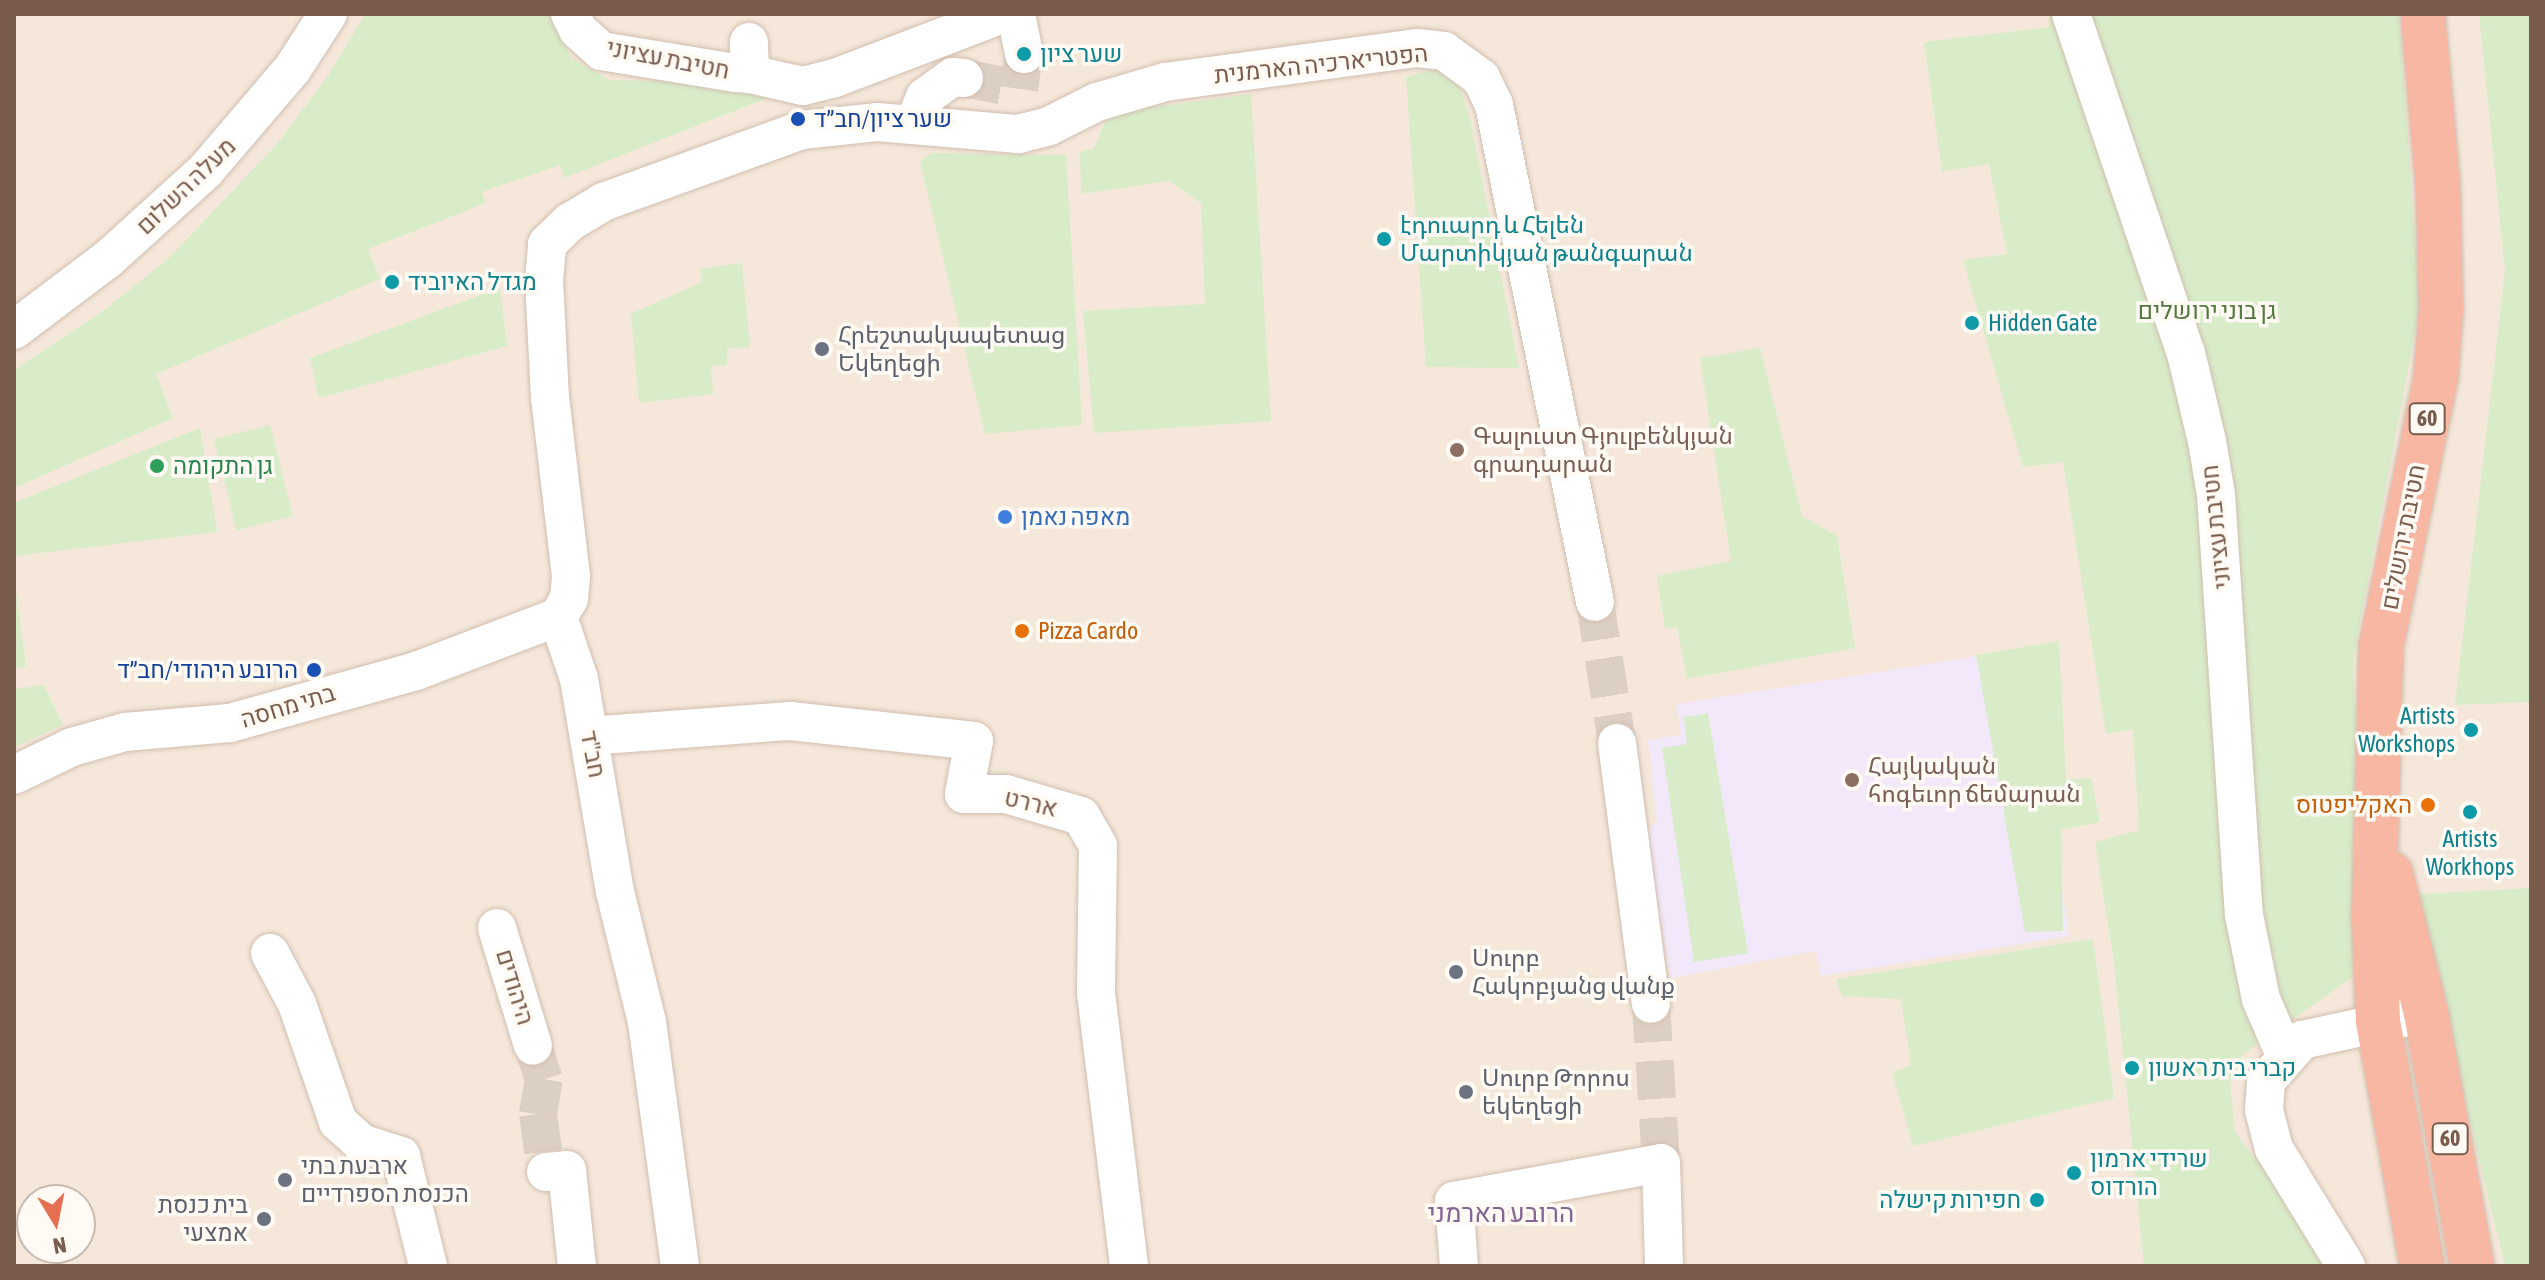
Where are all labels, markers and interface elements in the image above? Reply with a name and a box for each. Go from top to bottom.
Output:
street label: חטיבת עציוני [604,33,732,85]
street label: הפטריארכיה הארמנית [1213,38,1429,90]
place label: שער ציון [1040,40,1122,68]
marker: שער ציון [1015,45,1033,63]
place label: שער ציון/חב״ד [814,105,952,133]
marker: שער ציון/חב״ד [789,110,807,128]
street label: מעלה השלום [130,132,242,240]
place label: էդուարդ և Հելեն Մարտիկյան թանգարան [1400,211,1693,267]
marker: էդուարդ և Հելեն Մարտիկյան թանգարան [1375,230,1393,248]
place label: מגדל האיוביד [408,268,537,296]
marker: מגדל האיוביד [383,273,401,291]
park label: גן בוני ירושלים [2138,297,2276,325]
place label: Hidden Gate [1988,309,2097,337]
marker: Hidden Gate [1963,314,1981,332]
place label: Հրեշտակապետաց Եկեղեցի [838,321,1065,377]
marker: Հրեշտակապետաց Եկեղեցի [813,340,831,358]
road number: 60 [2407,401,2447,437]
place label: Գալուստ Գյուլբենկյան գրադարան [1473,422,1733,478]
marker: Գալուստ Գյուլբենկյան գրադարան [1448,441,1466,459]
place label: גן התקומה [173,452,273,480]
marker: גן התקומה [148,457,166,475]
street label: חטיבת ירושלים [2375,462,2431,612]
street label: חטיבת עציוני [2195,463,2237,591]
place label: מאפה נאמן [1021,503,1130,531]
marker: מאפה נאמן [996,508,1014,526]
place label: Pizza Cardo [1038,617,1138,645]
marker: Pizza Cardo [1013,622,1031,640]
place label: הרובע היהודי/חב״ד [117,656,298,684]
marker: הרובע היהודי/חב״ד [305,661,323,679]
street label: בתי מחסה [237,678,339,734]
place label: Artists Workshops [2358,702,2455,758]
marker: Artists Workshops [2462,721,2480,739]
street label: חב"ד [574,728,612,780]
place label: Հայկական հոգեւոր ճեմարան [1868,752,2081,808]
marker: Հայկական հոգեւոր ճեմարան [1843,771,1861,789]
street label: אררט [1002,783,1060,823]
place label: האקליפטוס [2296,791,2412,819]
marker: האקליפטוס [2419,796,2437,814]
marker: Artists Workhops [2461,803,2479,821]
place label: Artists Workhops [2426,825,2514,881]
place label: Սուրբ Հակոբյանց վանք [1472,944,1675,1000]
street label: היהודים [490,946,540,1028]
marker: Սուրբ Հակոբյանց վանք [1447,963,1465,981]
place label: קברי בית ראשון [2148,1054,2296,1082]
marker: קברי בית ראשון [2123,1059,2141,1077]
place label: Սուրբ Թորոս եկեղեցի [1482,1064,1630,1120]
marker: Սուրբ Թորոս եկեղեցի [1457,1083,1475,1101]
road number: 60 [2430,1121,2470,1157]
place label: שרידי ארמון הורדוס [2090,1145,2207,1201]
place label: ארבעת בתי הכנסת הספרדיים [301,1152,469,1208]
marker: שרידי ארמון הורדוס [2065,1164,2083,1182]
marker: ארבעת בתי הכנסת הספרדיים [276,1171,294,1189]
north arrow [16,1184,96,1264]
place label: חפירות קישלה [1879,1186,2021,1214]
place label: בית כנסת אמצעי [158,1191,248,1247]
marker: חפירות קישלה [2028,1191,2046,1209]
district label: הרובע הארמני [1428,1198,1574,1230]
marker: בית כנסת אמצעי [255,1210,273,1228]
text: N [51,1232,68,1260]

